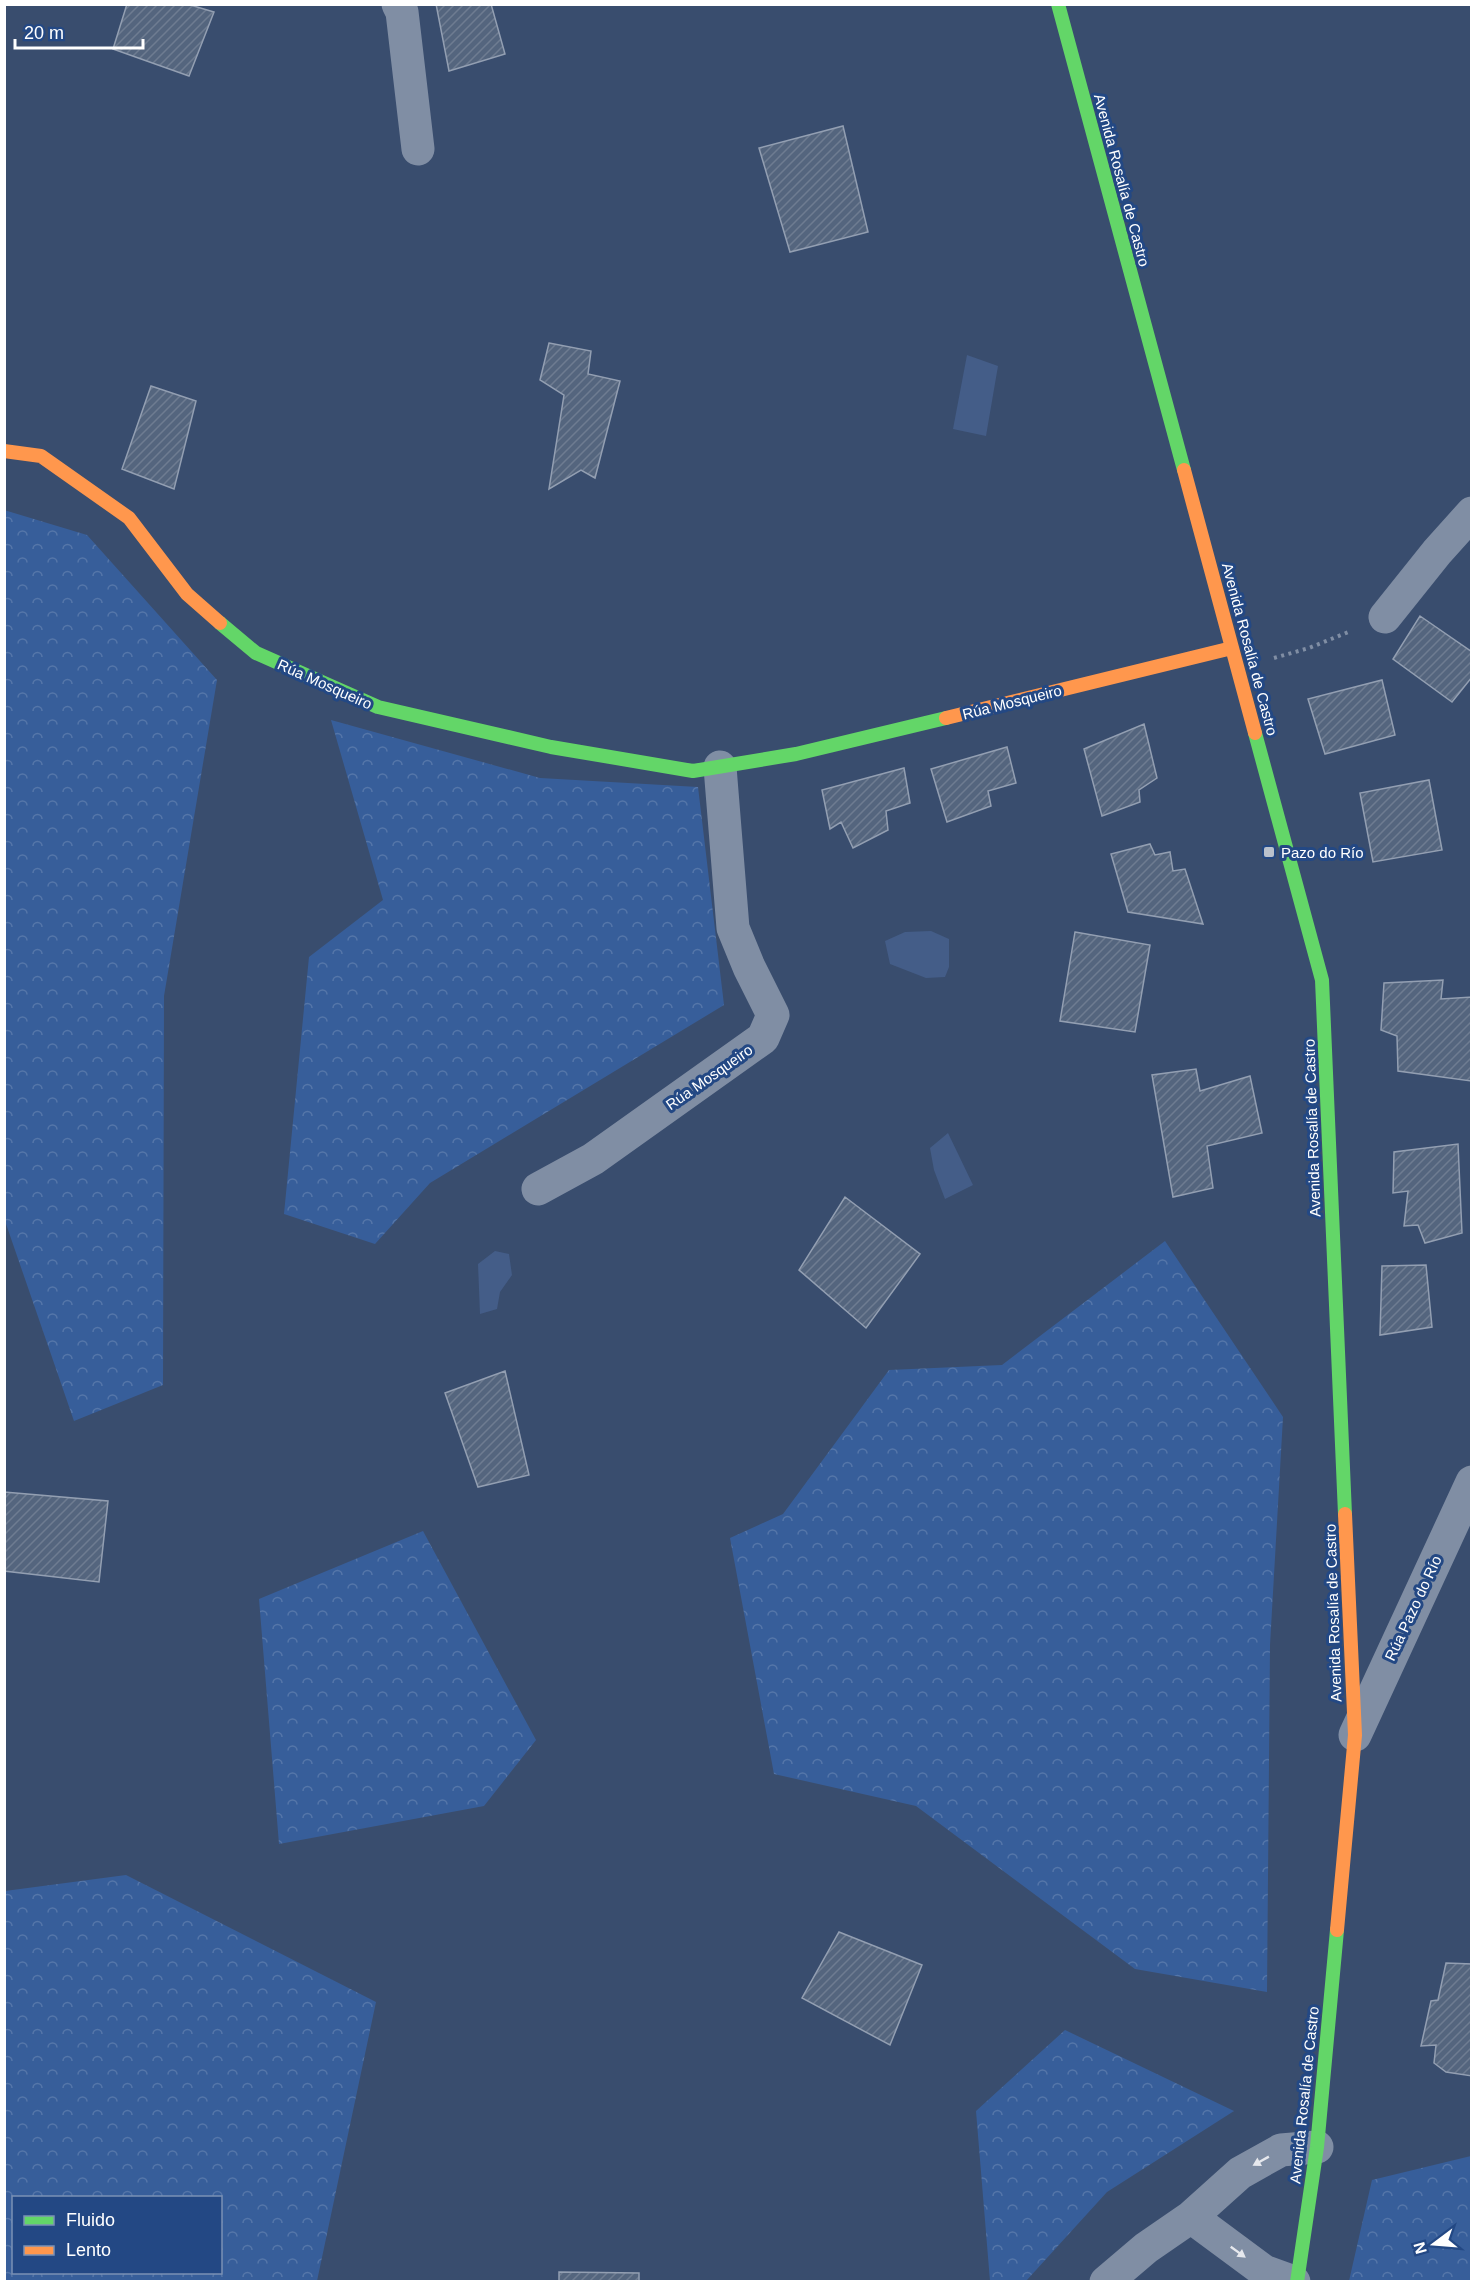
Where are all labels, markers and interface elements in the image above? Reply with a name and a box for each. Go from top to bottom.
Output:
scale bar [15,12,142,50]
text: 20 m [24,23,64,43]
street label: Avenida Rosalía de Castro [1091,92,1153,268]
street label: Avenida Rosalía de Castro [1219,561,1281,737]
street label: Rúa Mosqueiro [275,656,375,712]
street label: Rúa Mosqueiro [961,681,1063,723]
place label: Pazo do Río [1281,844,1364,861]
marker: Pazo do Río [1262,845,1276,859]
street label: Avenida Rosalía de Castro [1300,1039,1324,1217]
street label: Rúa Mosqueiro [662,1041,756,1113]
street label: Avenida Rosalía de Castro [1321,1524,1345,1702]
street label: Rúa Pazo do Río [1381,1553,1445,1663]
street label: Avenida Rosalía de Castro [1286,2006,1322,2184]
one-way arrow [1253,2156,1270,2166]
legend [12,2196,222,2274]
text: Fluido [66,2210,115,2230]
north arrow [1404,2214,1464,2274]
text: Lento [66,2240,111,2260]
text: N [1410,2240,1430,2256]
one-way arrow [1230,2246,1246,2258]

